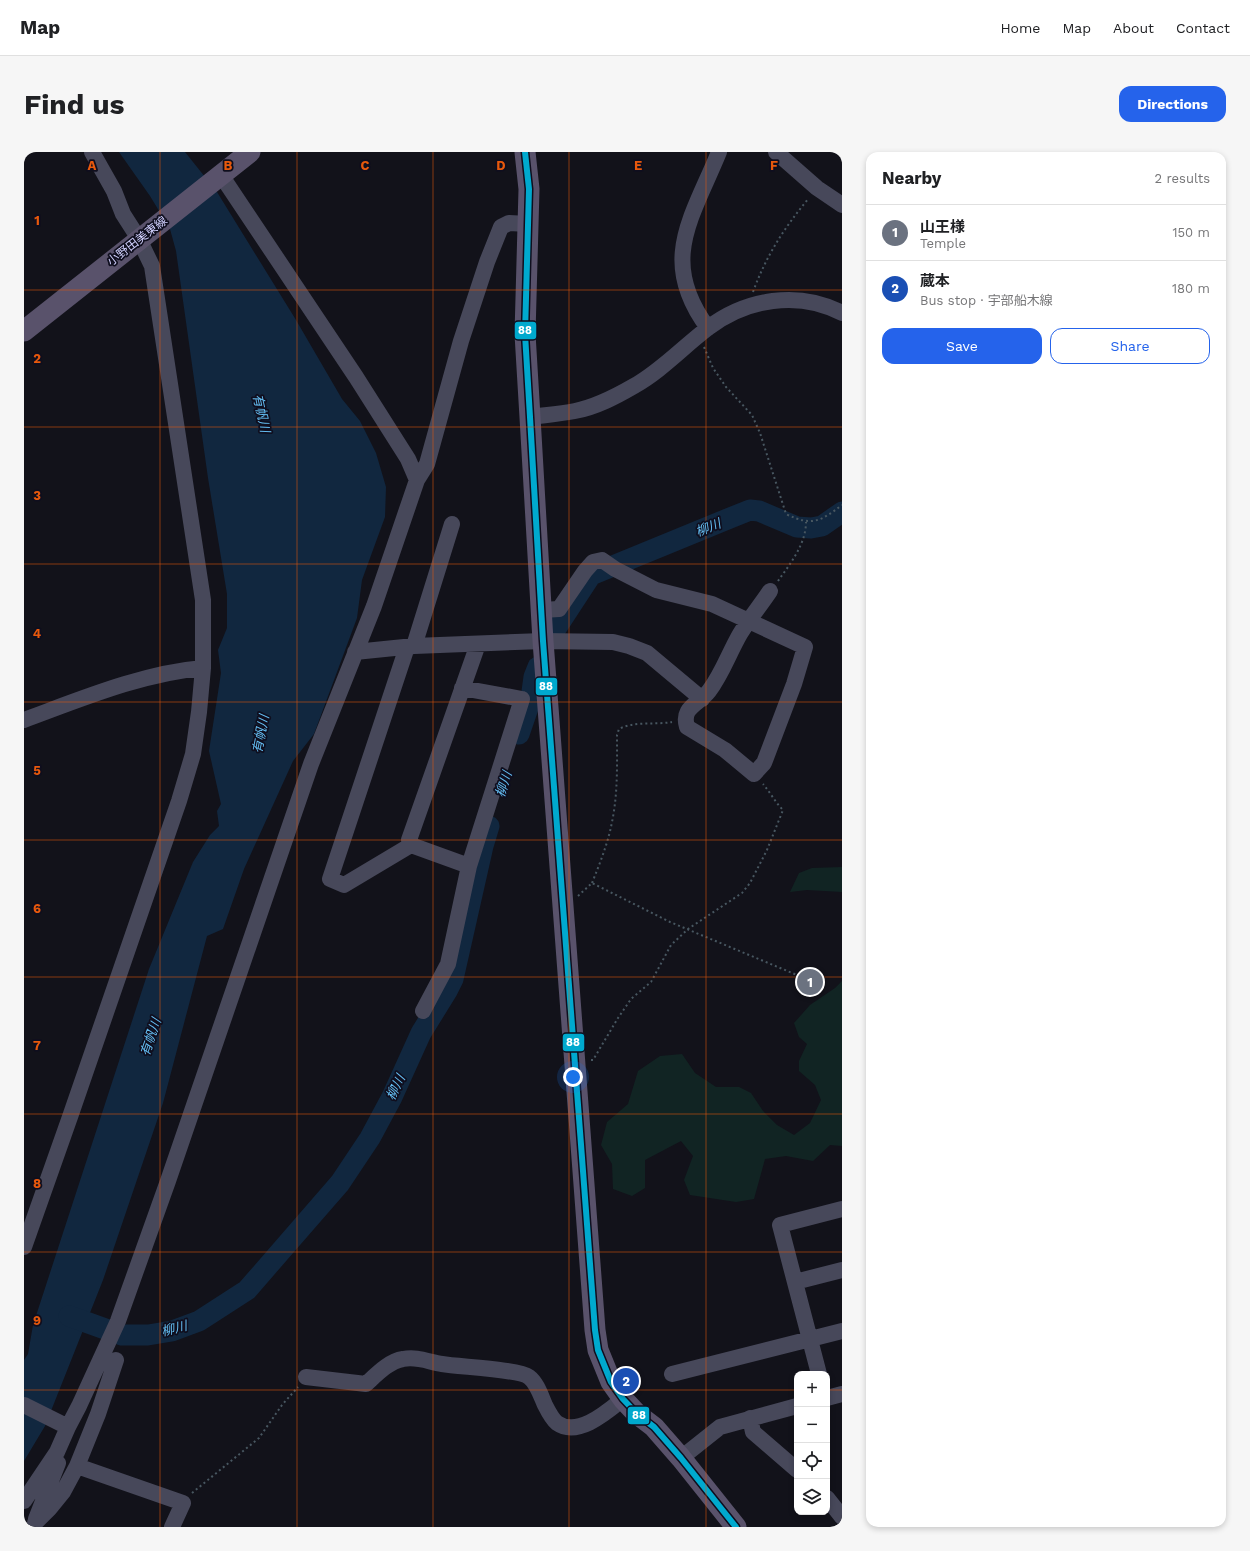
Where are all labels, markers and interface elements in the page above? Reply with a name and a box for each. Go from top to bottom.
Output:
text: Map [20,16,60,39]
text: Home [1000,20,1040,36]
text: Map [1062,20,1091,36]
text: About [1113,20,1154,36]
text: Contact [1176,20,1230,36]
button: Directions [1119,86,1226,122]
text: Find us [24,88,124,121]
text: A [88,158,97,173]
text: B [224,158,233,173]
text: C [361,158,370,173]
text: D [496,158,506,173]
text: E [634,158,642,173]
text: F [770,158,778,173]
text: Nearby [882,168,941,188]
text: 2 results [1155,171,1210,186]
text: 1 [34,213,40,228]
street label: 小野田美東線 [104,213,170,269]
text: 山王様 [920,218,965,236]
text: 1 [892,225,898,240]
text: 150 m [1172,225,1210,240]
text: Temple [920,236,966,251]
text: 蔵本 [920,272,950,290]
text: 2 [891,281,899,296]
text: 180 m [1172,281,1210,296]
text: Bus stop · 宇部船木線 [920,293,1053,308]
line badge: 88 [514,321,537,340]
text: 88 [518,324,532,337]
button: Save [882,328,1042,364]
button: Share [1050,328,1210,364]
text: 2 [33,351,41,366]
water label: 有帆川 [250,392,273,436]
text: 3 [33,488,41,503]
water label: 柳川 [693,515,725,539]
text: 4 [33,626,42,641]
line badge: 88 [535,677,558,696]
text: 88 [539,680,553,693]
water label: 有帆川 [249,712,272,755]
text: 5 [33,763,41,778]
water label: 柳川 [492,768,515,799]
text: 6 [33,901,41,916]
pin: 1 [797,967,823,997]
water label: 有帆川 [137,1014,165,1058]
line badge: 88 [562,1033,585,1052]
text: 88 [566,1036,580,1049]
text: 7 [33,1038,41,1053]
your location [563,1067,583,1087]
water label: 柳川 [383,1070,409,1102]
text: 8 [33,1176,41,1191]
text: 9 [33,1313,41,1328]
water label: 柳川 [160,1318,190,1339]
pin: 2 [613,1366,639,1396]
map controls [794,1371,830,1515]
button: + [794,1371,830,1407]
line badge: 88 [627,1406,650,1425]
button: − [794,1407,830,1443]
text: 88 [632,1409,646,1422]
button: locate [794,1443,830,1479]
button: layers [794,1479,830,1515]

